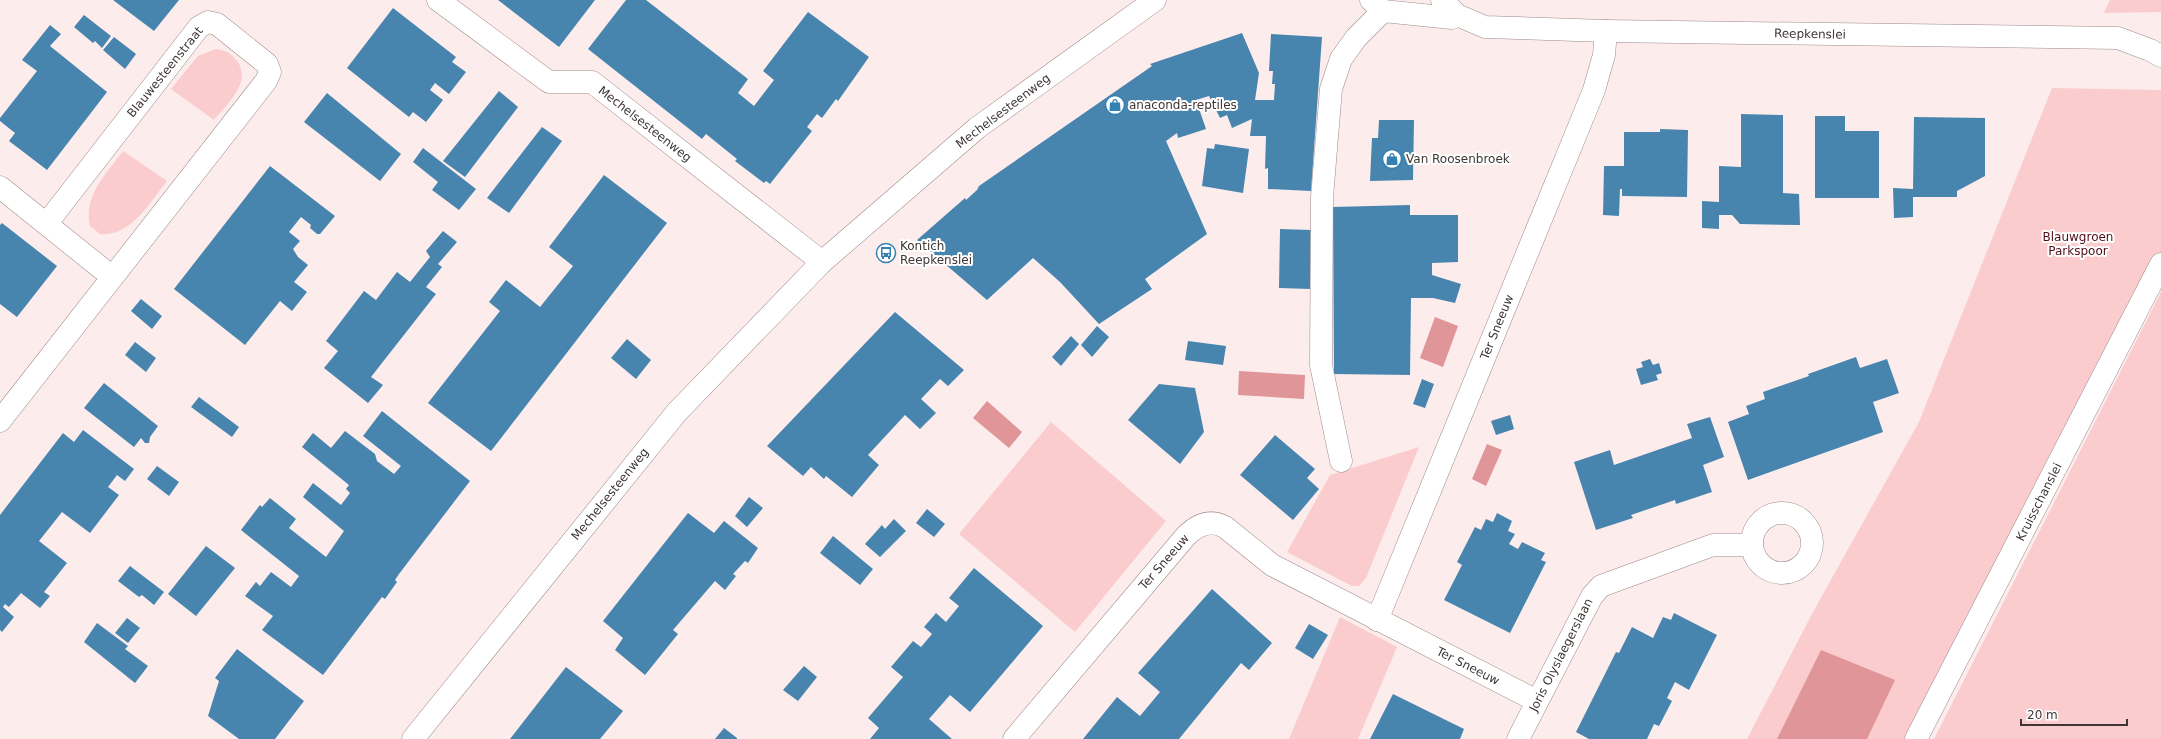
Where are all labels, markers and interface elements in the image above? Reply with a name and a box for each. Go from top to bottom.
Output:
street label: Blauwesteenstraat [124,24,206,120]
street label: Reepkenslei [1774,26,1846,42]
street label: Mechelsesteenweg [953,71,1053,151]
street label: Mechelsesteenweg [596,83,694,165]
shop icon: anaconda-reptiles [1104,94,1126,116]
place label: anaconda-reptiles [1129,98,1237,112]
shop icon: Van Roosenbroek [1381,148,1403,170]
place label: Van Roosenbroek [1406,152,1510,166]
park label: Blauwgroen Parkspoor [2043,230,2113,258]
place label: Kontich Reepkenslei [900,239,972,267]
bus stop icon: Kontich Reepkenslei [875,242,897,264]
street label: Ter Sneeuw [1477,292,1516,362]
street label: Mechelsesteenweg [569,445,651,543]
street label: Kruisschanslei [2013,461,2065,543]
street label: Ter Sneeuw [1135,531,1192,593]
street label: Joris Olyslaegerslaan [1526,596,1596,715]
street label: Ter Sneeuw [1433,644,1502,688]
scale bar [2021,701,2127,727]
text: 20 m [2027,708,2058,722]

